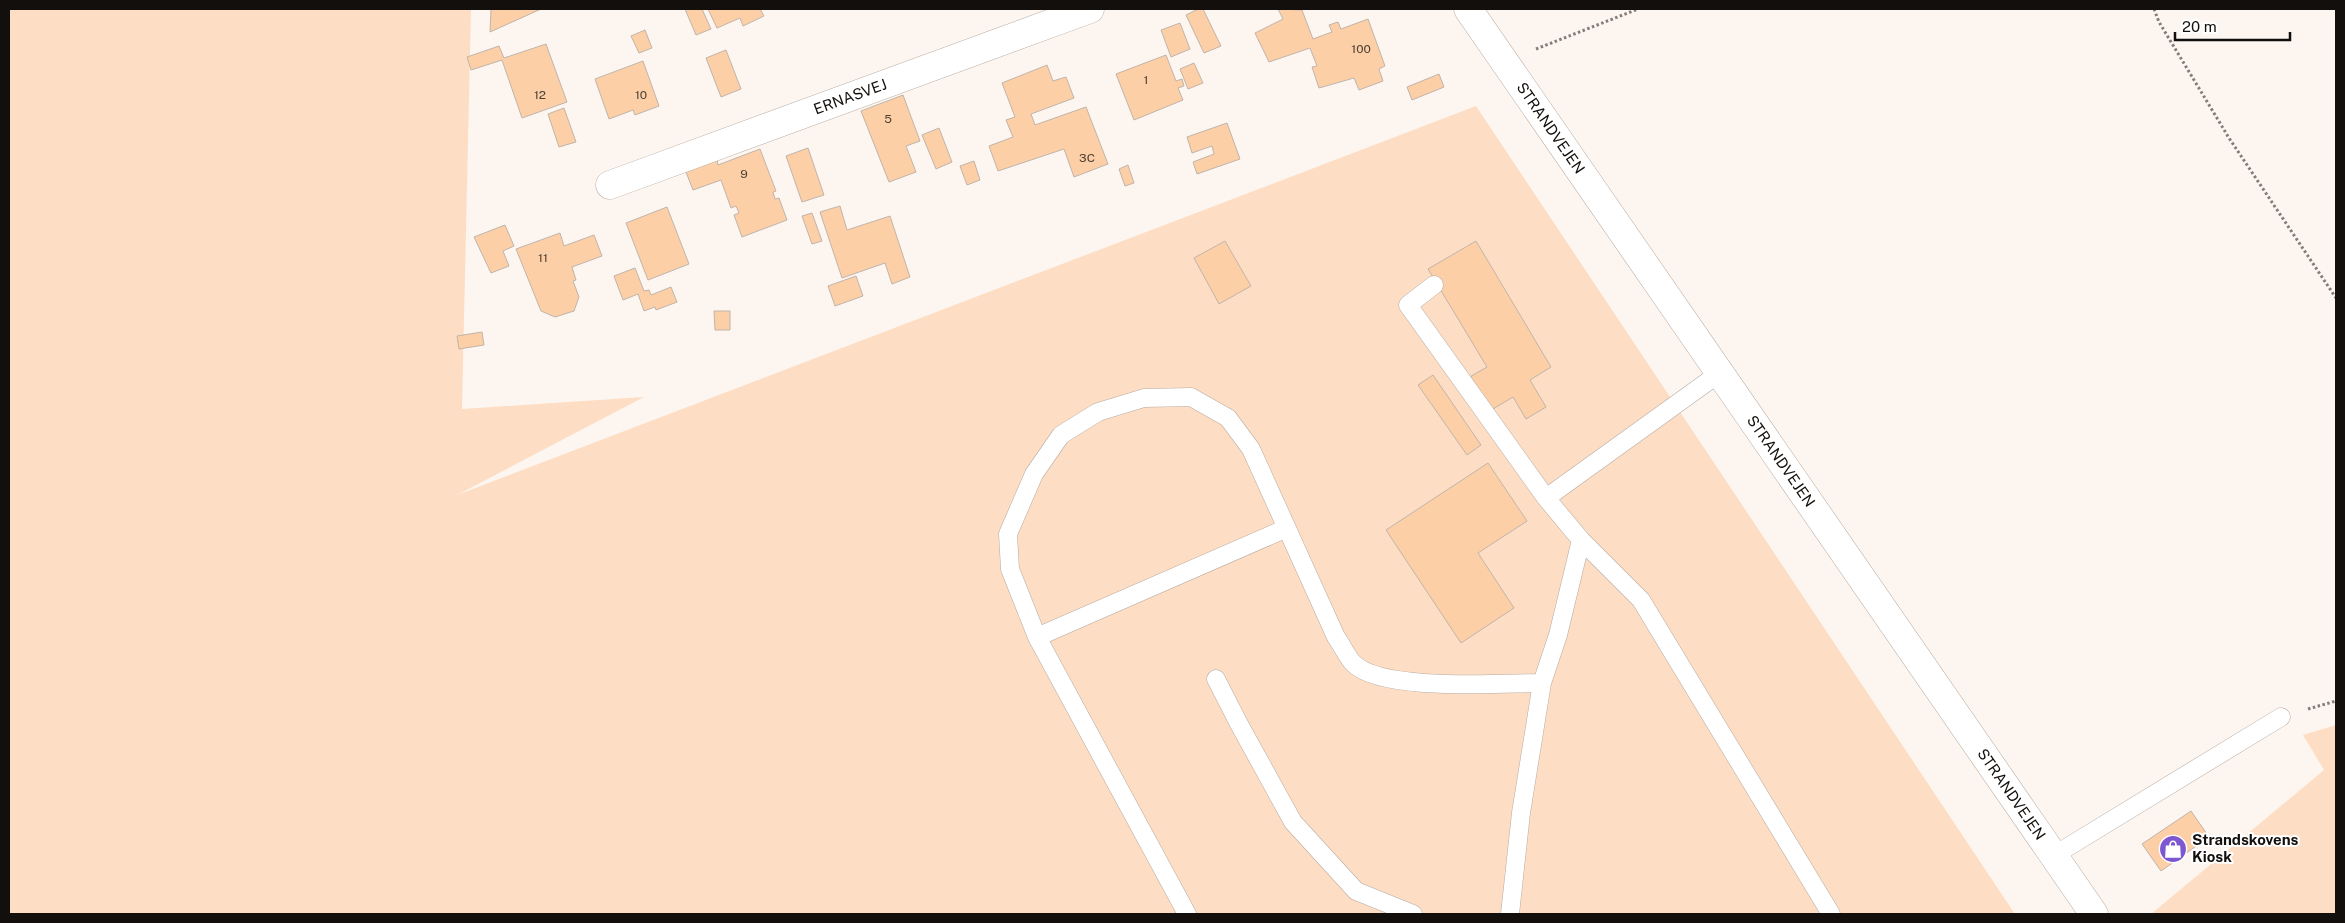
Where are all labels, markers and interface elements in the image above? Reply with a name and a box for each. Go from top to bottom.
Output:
scale bar [2175,10,2290,42]
text: 20 m [2182,18,2217,35]
house number: 100 [1351,42,1371,56]
house number: 1 [1144,73,1148,87]
street label: ERNASVEJ [811,75,889,118]
street label: STRANDVEJEN [1513,79,1588,177]
house number: 12 [534,88,546,102]
house number: 10 [635,88,647,102]
house number: 5 [884,112,892,126]
house number: 3C [1079,151,1095,165]
house number: 9 [740,167,748,181]
house number: 11 [538,251,548,265]
street label: STRANDVEJEN [1744,412,1819,510]
street label: STRANDVEJEN [1974,745,2049,843]
place label: Strandskovens Kiosk [2192,831,2299,865]
shop icon: Strandskovens Kiosk [2158,834,2188,864]

